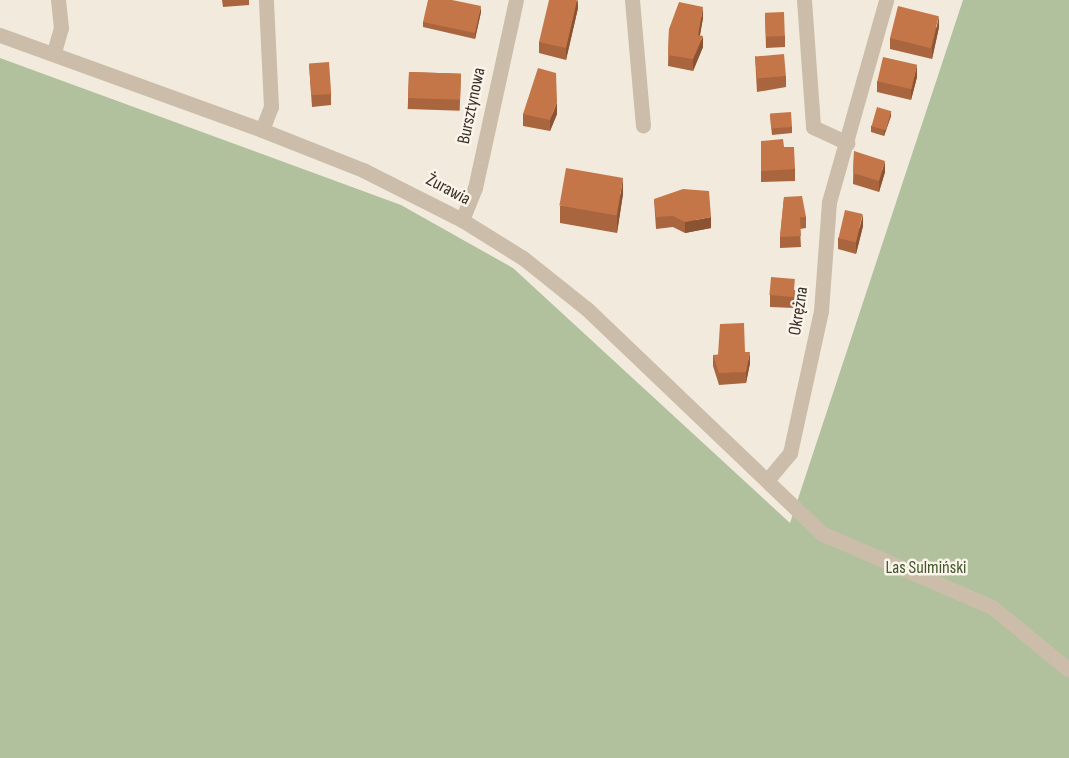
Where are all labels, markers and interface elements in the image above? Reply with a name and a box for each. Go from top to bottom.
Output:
street label: Bursztynowa [453,66,491,146]
street label: Żurawia [422,169,474,211]
street label: Okrężna [785,285,813,337]
park label: Las Sulmiński [886,557,966,579]

